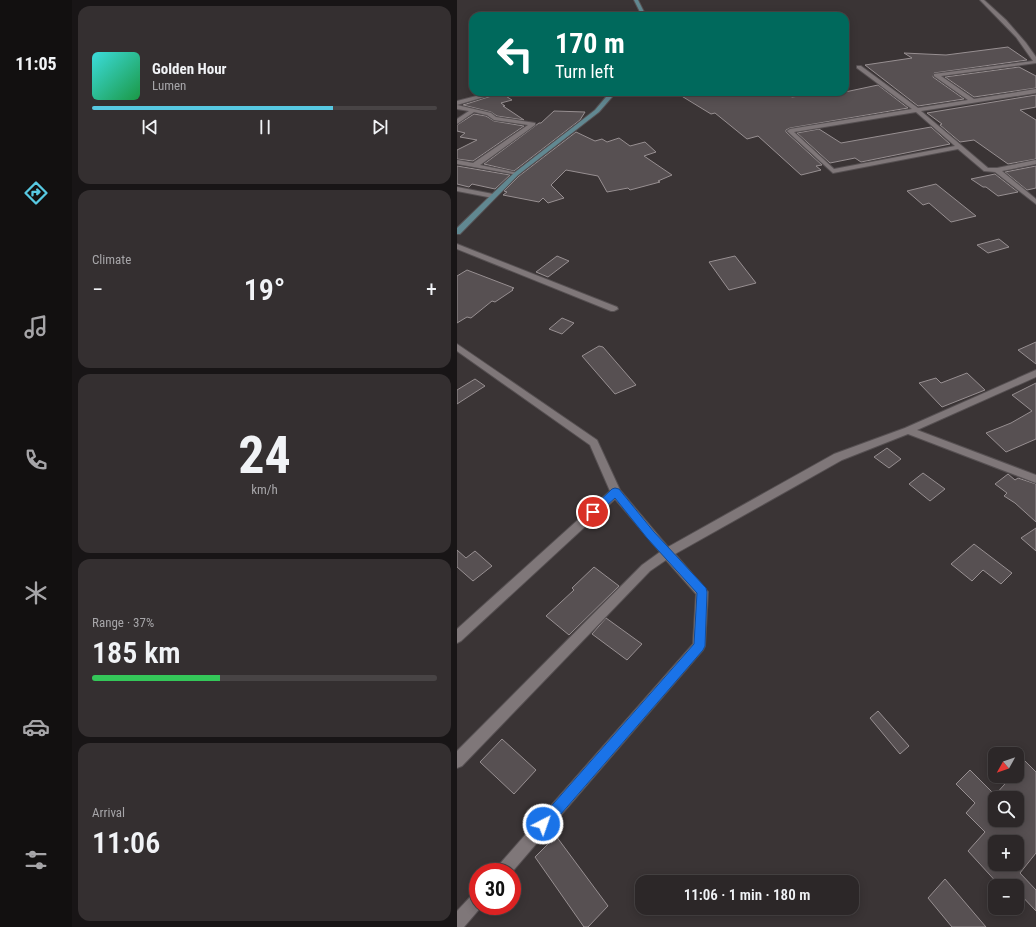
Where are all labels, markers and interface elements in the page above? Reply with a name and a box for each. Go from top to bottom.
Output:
text: 170 m [555,27,625,60]
icon: left [489,28,541,80]
text: 11:05 [15,53,57,74]
text: Golden Hour [152,60,227,78]
text: Turn left [555,61,614,82]
text: Lumen [152,78,186,93]
icon: previous [139,116,161,138]
icon: pause [254,116,276,138]
icon: next [369,116,391,138]
icon: directions [22,179,50,207]
text: Climate [92,252,131,267]
text: 19° [244,272,285,307]
text: − [92,277,103,302]
text: + [426,277,437,302]
icon: music [22,313,50,341]
text: 24 [238,425,291,486]
icon: phone [22,446,50,474]
text: km/h [251,482,278,497]
pin [576,495,610,529]
icon: arrive [582,501,604,523]
icon: climate [22,579,50,607]
text: Range · 37% [92,615,154,630]
text: 185 km [92,635,181,670]
icon: car [22,713,50,741]
north arrow [988,747,1024,783]
map controls [988,747,1024,915]
button: search [988,791,1024,827]
position arrow [522,803,564,845]
text: Arrival [92,805,125,820]
text: 11:06 [92,825,160,860]
button: + [988,835,1024,871]
icon: filters [22,846,50,874]
speed limit sign: 30 [469,863,521,915]
button: − [988,879,1024,915]
text: 11:06 · 1 min · 180 m [684,886,810,904]

